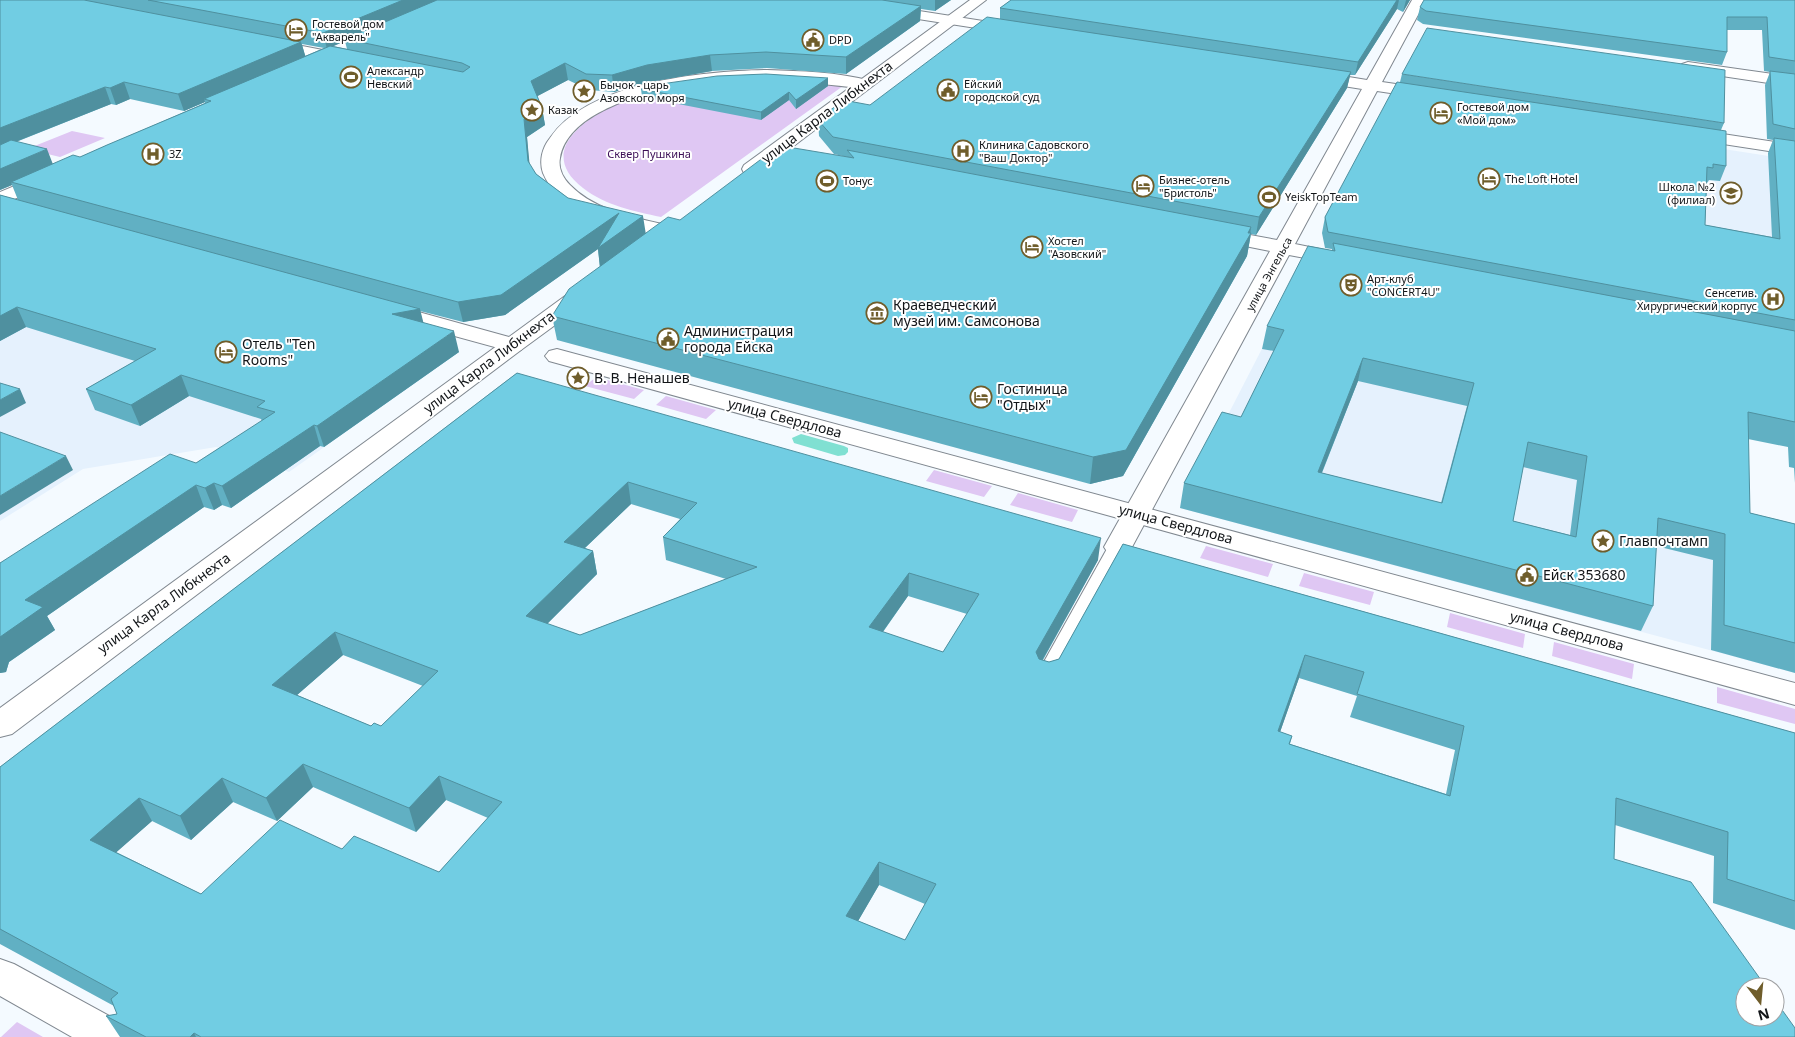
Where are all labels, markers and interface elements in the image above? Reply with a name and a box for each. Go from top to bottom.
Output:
place label: Гостевой дом "Акварель" [312,16,384,44]
hotel icon: Гостевой дом "Акварель" [284,18,308,42]
public building icon: DPD [801,28,825,52]
place label: DPD [829,32,852,47]
street label: улица Карла Либкнехта [757,56,896,167]
place label: Александр Невский [367,63,424,91]
sports icon: Александр Невский [339,65,363,89]
place label: Ейский городской суд [964,76,1040,104]
place label: Бычок - царь Азовского моря [600,77,685,105]
public building icon: Ейский городской суд [936,78,960,102]
place icon: Бычок - царь Азовского моря [572,79,596,103]
place icon: Казак [520,98,544,122]
place label: Гостевой дом «Мой дом» [1457,99,1529,127]
hotel icon: Гостевой дом «Мой дом» [1429,101,1453,125]
place label: Казак [548,102,578,117]
place label: Клиника Садовского "Ваш Доктор" [979,137,1089,165]
hospital icon: Клиника Садовского "Ваш Доктор" [951,139,975,163]
hospital icon: 3Z [141,142,165,166]
place label: 3Z [169,146,182,161]
park label: Сквер Пушкина [607,146,691,161]
hotel icon: The Loft Hotel [1477,167,1501,191]
sports icon: Тонус [815,169,839,193]
place label: The Loft Hotel [1505,171,1578,186]
place label: Бизнес-отель "Бристоль" [1159,172,1230,200]
place label: Тонус [843,173,873,188]
hotel icon: Бизнес-отель "Бристоль" [1131,174,1155,198]
place label: Школа №2 (филиал) [1659,179,1715,207]
school or university icon: Школа №2 (филиал) [1719,181,1743,205]
sports icon: YeiskTopTeam [1257,185,1281,209]
place label: YeiskTopTeam [1285,189,1358,204]
place label: Хостел "Азовский" [1048,233,1106,261]
street label: улица Энгельса [1242,234,1295,314]
hotel icon: Хостел "Азовский" [1020,235,1044,259]
place label: Арт-клуб "CONCERT4U" [1367,271,1440,299]
theatre icon: Арт-клуб "CONCERT4U" [1339,273,1363,297]
place label: Сенсетив. Хирургический корпус [1637,285,1757,313]
hospital icon: Сенсетив. Хирургический корпус [1761,287,1785,311]
place label: Краеведческий музей им. Самсонова [893,295,1040,330]
museum icon: Краеведческий музей им. Самсонова [865,301,889,325]
street label: улица Карла Либкнехта [419,306,558,417]
place label: Администрация города Ейска [684,321,793,356]
public building icon: Администрация города Ейска [656,327,680,351]
place label: Отель "Ten Rooms" [242,334,315,369]
hotel icon: Отель "Ten Rooms" [214,340,238,364]
place icon: В. В. Ненашев [566,366,590,390]
place label: В. В. Ненашев [594,368,690,387]
place label: Гостиница "Отдых" [997,379,1068,414]
hotel icon: Гостиница "Отдых" [969,385,993,409]
street label: улица Свердлова [726,393,844,442]
street label: улица Свердлова [1117,499,1235,548]
place icon: Главпочтамп [1591,529,1615,553]
place label: Главпочтамп [1619,531,1708,550]
street label: улица Карла Либкнехта [94,548,234,657]
public building icon: Ейск 353680 [1515,563,1539,587]
place label: Ейск 353680 [1543,565,1626,584]
street label: улица Свердлова [1508,606,1626,655]
north arrow [1735,977,1785,1027]
text: N [1756,1004,1772,1026]

